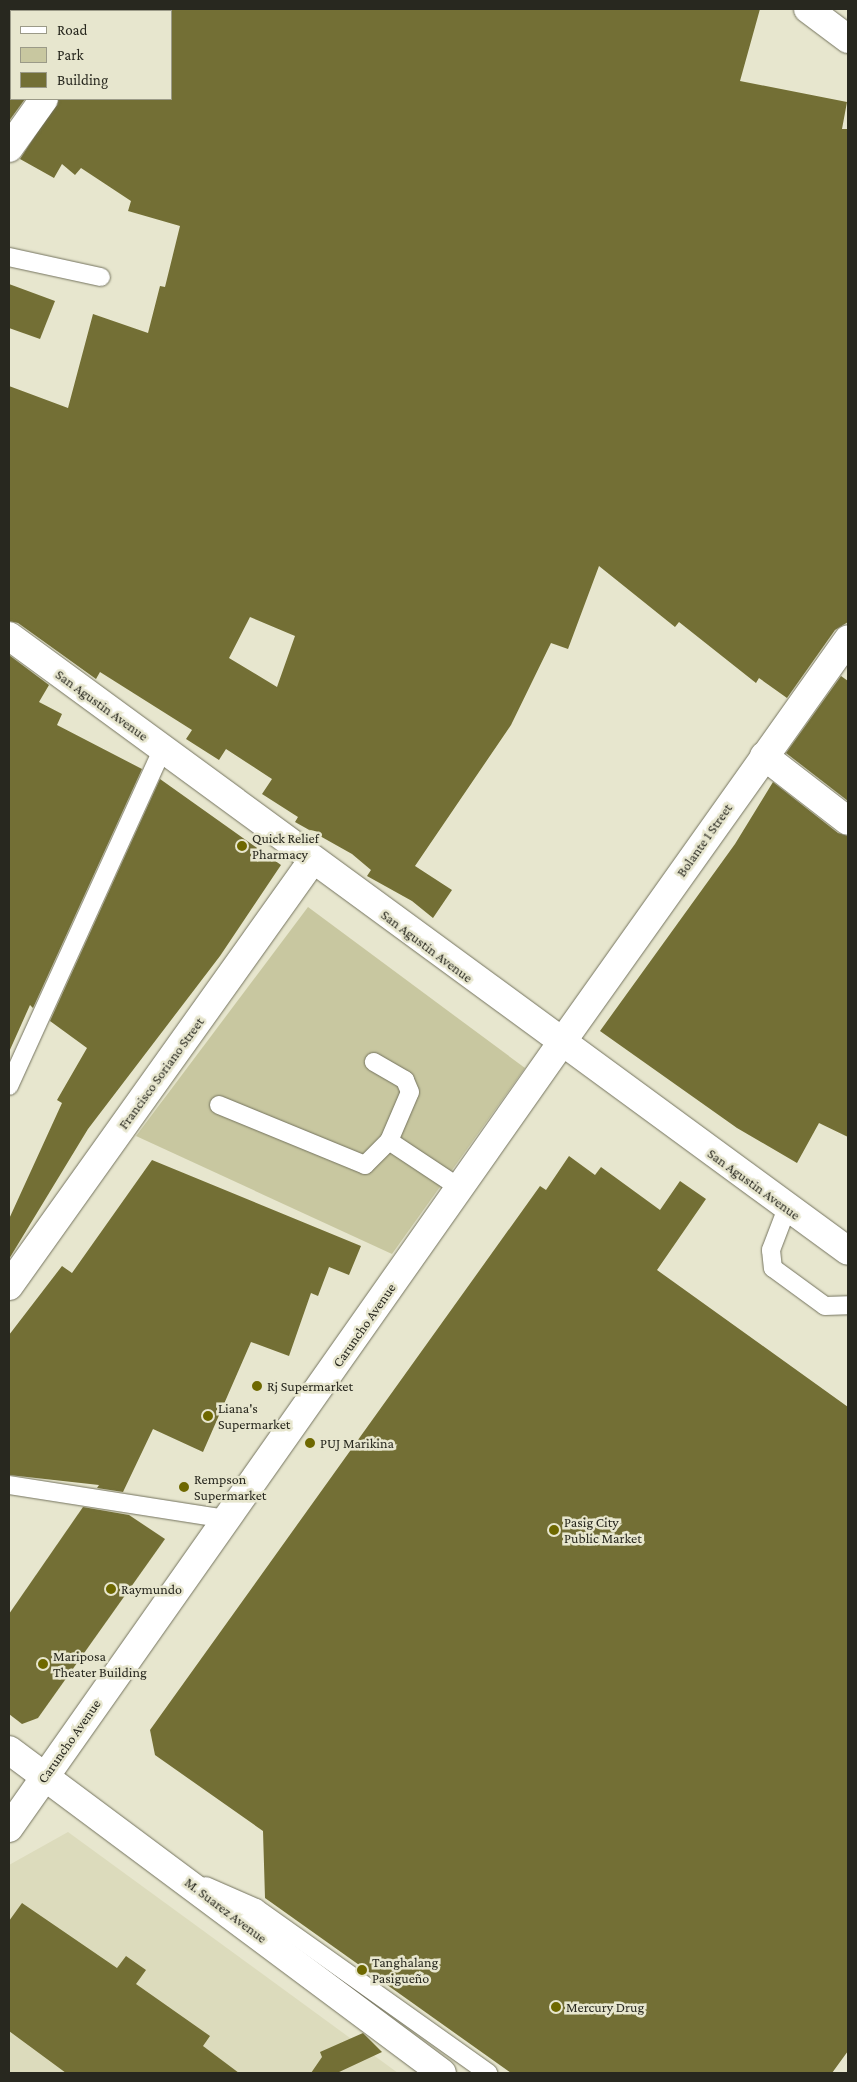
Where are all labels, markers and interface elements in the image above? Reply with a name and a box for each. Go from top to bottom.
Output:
legend [10,10,172,100]
text: Road [57,22,87,38]
text: Park [57,47,84,63]
text: Building [57,72,108,88]
street label: San Agustin Avenue [52,666,152,744]
street label: Bolante 1 Street [673,800,735,880]
place label: Quick Relief Pharmacy [252,830,319,862]
marker: Quick Relief Pharmacy [236,840,248,852]
street label: San Agustin Avenue [378,906,476,986]
street label: Francisco Soriano Street [115,1014,207,1132]
street label: San Agustin Avenue [704,1145,804,1223]
street label: Caruncho Avenue [329,1280,399,1370]
place label: Rj Supermarket [267,1378,353,1394]
marker: Rj Supermarket [251,1380,263,1392]
place label: Liana's Supermarket [218,1400,290,1432]
marker: Liana's Supermarket [202,1410,214,1422]
place label: PUJ Marikina [320,1435,394,1451]
marker: PUJ Marikina [304,1437,316,1449]
place label: Rempson Supermarket [194,1471,266,1504]
marker: Rempson Supermarket [178,1481,190,1493]
place label: Pasig City Public Market [564,1514,642,1546]
marker: Pasig City Public Market [548,1524,560,1536]
place label: Raymundo [121,1581,182,1597]
marker: Raymundo [105,1583,117,1595]
place label: Mariposa Theater Building [53,1648,147,1680]
marker: Mariposa Theater Building [37,1658,49,1670]
street label: Caruncho Avenue [34,1696,104,1786]
street label: M. Suarez Avenue [182,1874,270,1946]
place label: Tanghalang Pasigueño [372,1954,438,1986]
marker: Tanghalang Pasigueño [356,1964,368,1976]
place label: Mercury Drug [566,1999,644,2015]
marker: Mercury Drug [550,2001,562,2013]

